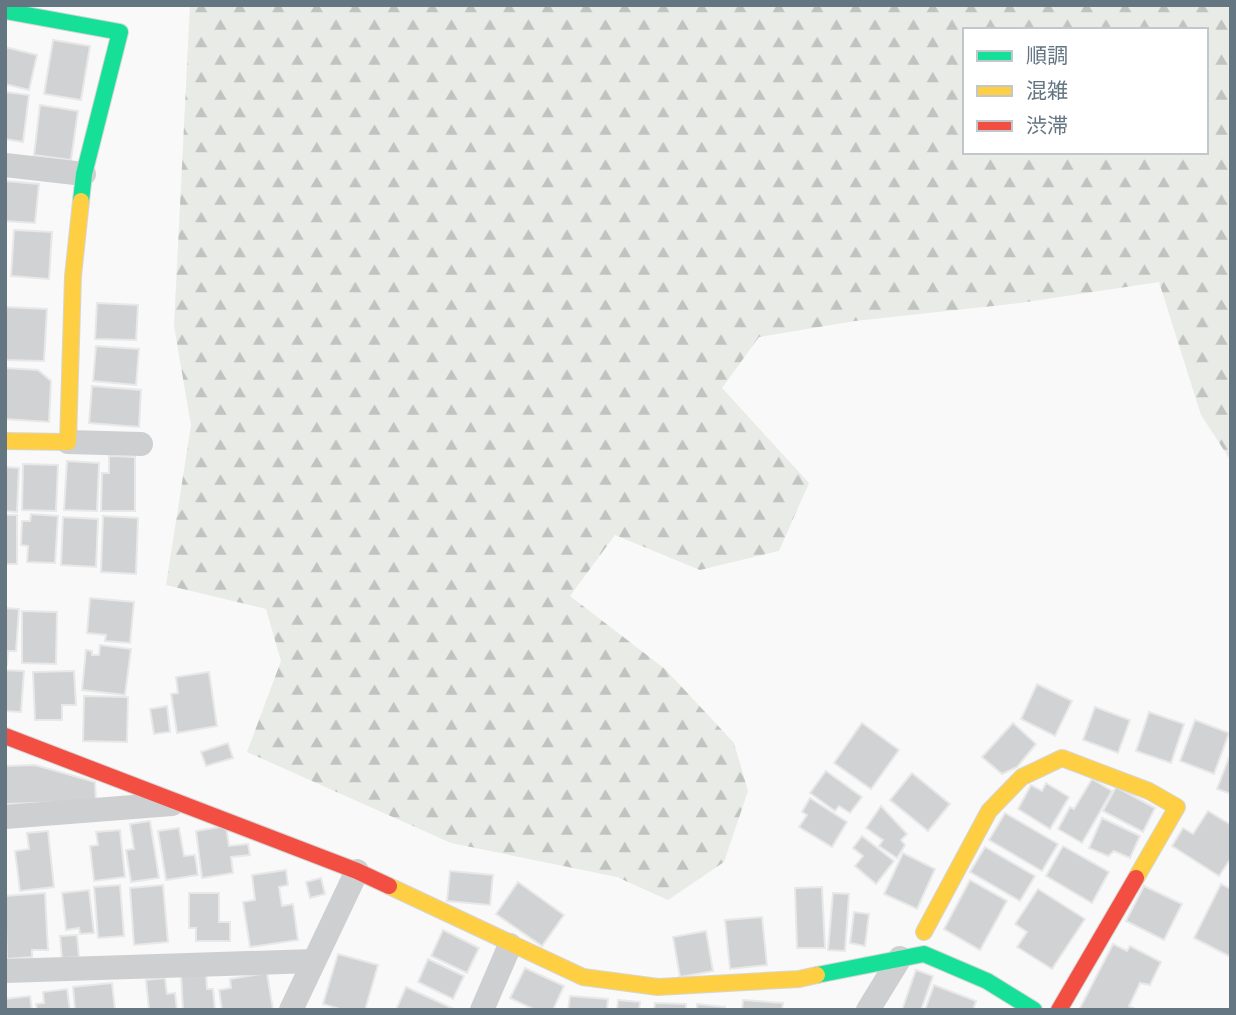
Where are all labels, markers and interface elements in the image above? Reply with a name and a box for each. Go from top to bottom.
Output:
legend [963,28,1208,154]
text: 順調 [1026,44,1068,69]
text: 混雑 [1026,79,1068,104]
text: 渋滞 [1026,114,1068,139]

